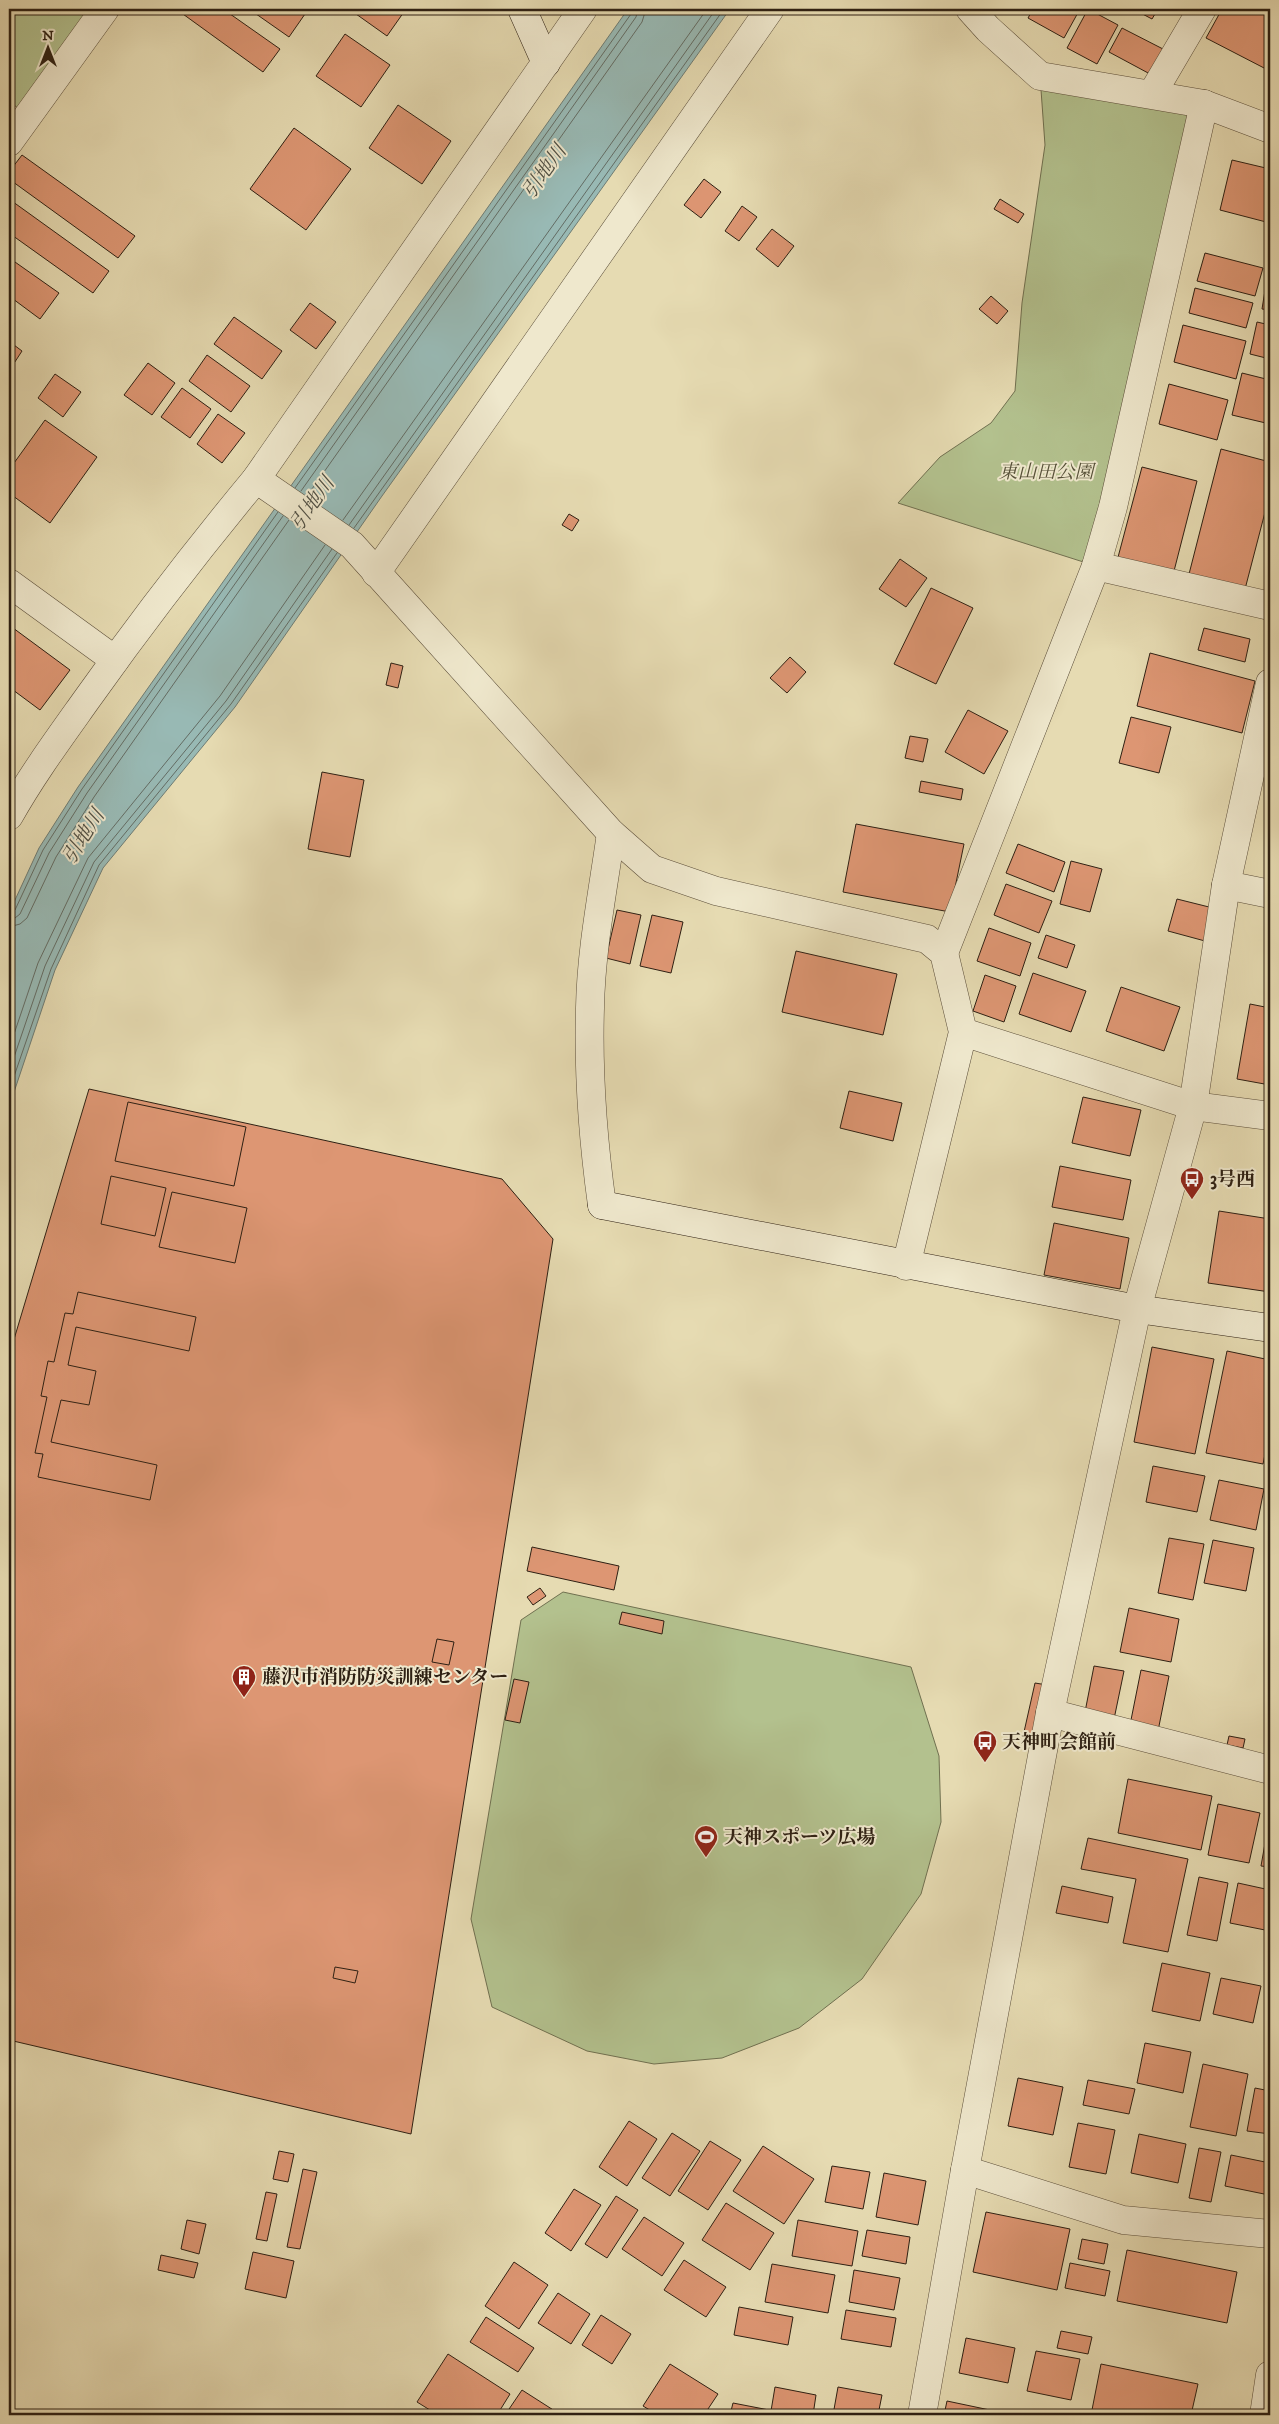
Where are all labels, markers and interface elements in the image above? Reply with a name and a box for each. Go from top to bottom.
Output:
north arrow [22,22,72,72]
text: N [42,27,54,45]
water label: 引地川 [518,139,574,204]
park label: 東山田公園 [998,461,1096,484]
water label: 引地川 [286,471,342,536]
water label: 引地川 [58,803,112,869]
bus stop icon: 3号西 [1179,1166,1205,1200]
place label: 3号西 [1210,1168,1255,1191]
building icon: 藤沢市消防防災訓練センター [231,1664,257,1698]
place label: 藤沢市消防防災訓練センター [262,1666,508,1689]
bus stop icon: 天神町会館前 [972,1729,998,1763]
place label: 天神町会館前 [1002,1731,1116,1754]
sports icon: 天神スポーツ広場 [693,1824,719,1858]
place label: 天神スポーツ広場 [724,1826,875,1849]

